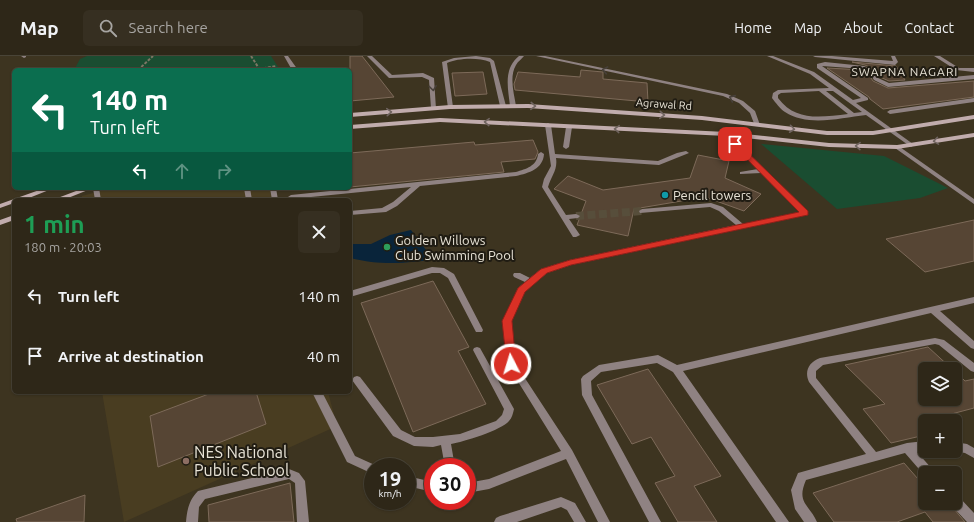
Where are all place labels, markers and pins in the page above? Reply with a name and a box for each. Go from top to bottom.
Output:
pin [718,127,752,161]
place label: Pencil towers [673,188,752,202]
marker: Pencil towers [660,190,670,200]
place label: Golden Willows Club Swimming Pool [395,233,515,262]
marker: Golden Willows Club Swimming Pool [382,242,392,252]
place label: NES National Public School [194,443,289,479]
marker: NES National Public School [181,456,191,466]

